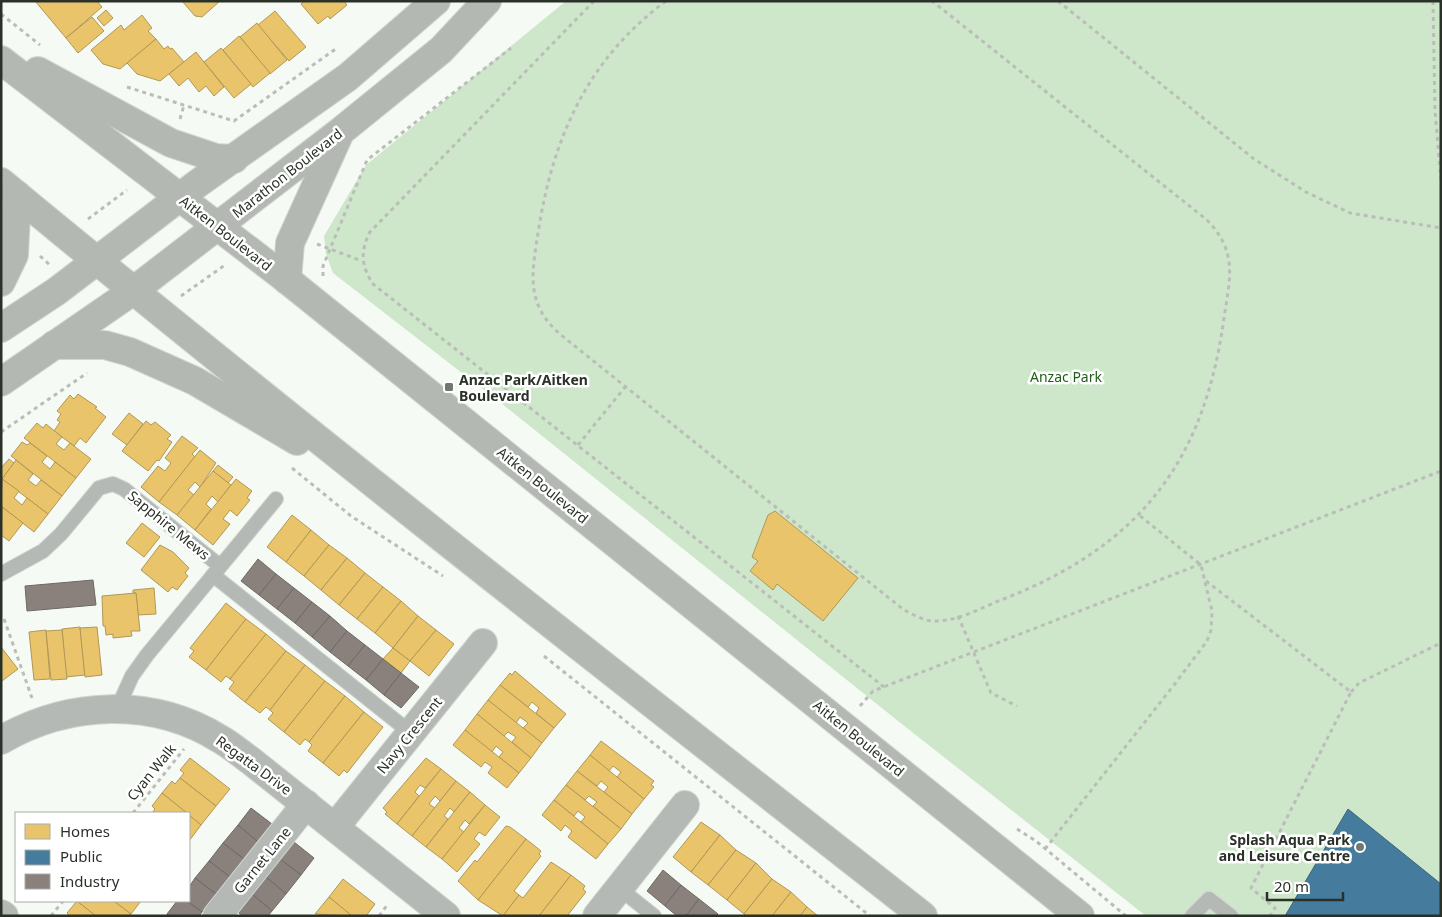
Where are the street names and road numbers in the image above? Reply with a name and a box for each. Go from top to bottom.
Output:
street label: Marathon Boulevard [228,124,346,222]
street label: Aitken Boulevard [176,191,276,275]
street label: Aitken Boulevard [494,442,592,528]
street label: Sapphire Mews [124,486,214,564]
street label: Navy Crescent [372,693,446,777]
street label: Aitken Boulevard [810,695,908,781]
street label: Regatta Drive [212,731,296,799]
street label: Cyan Walk [122,739,180,804]
street label: Garnet Lane [229,823,295,897]

